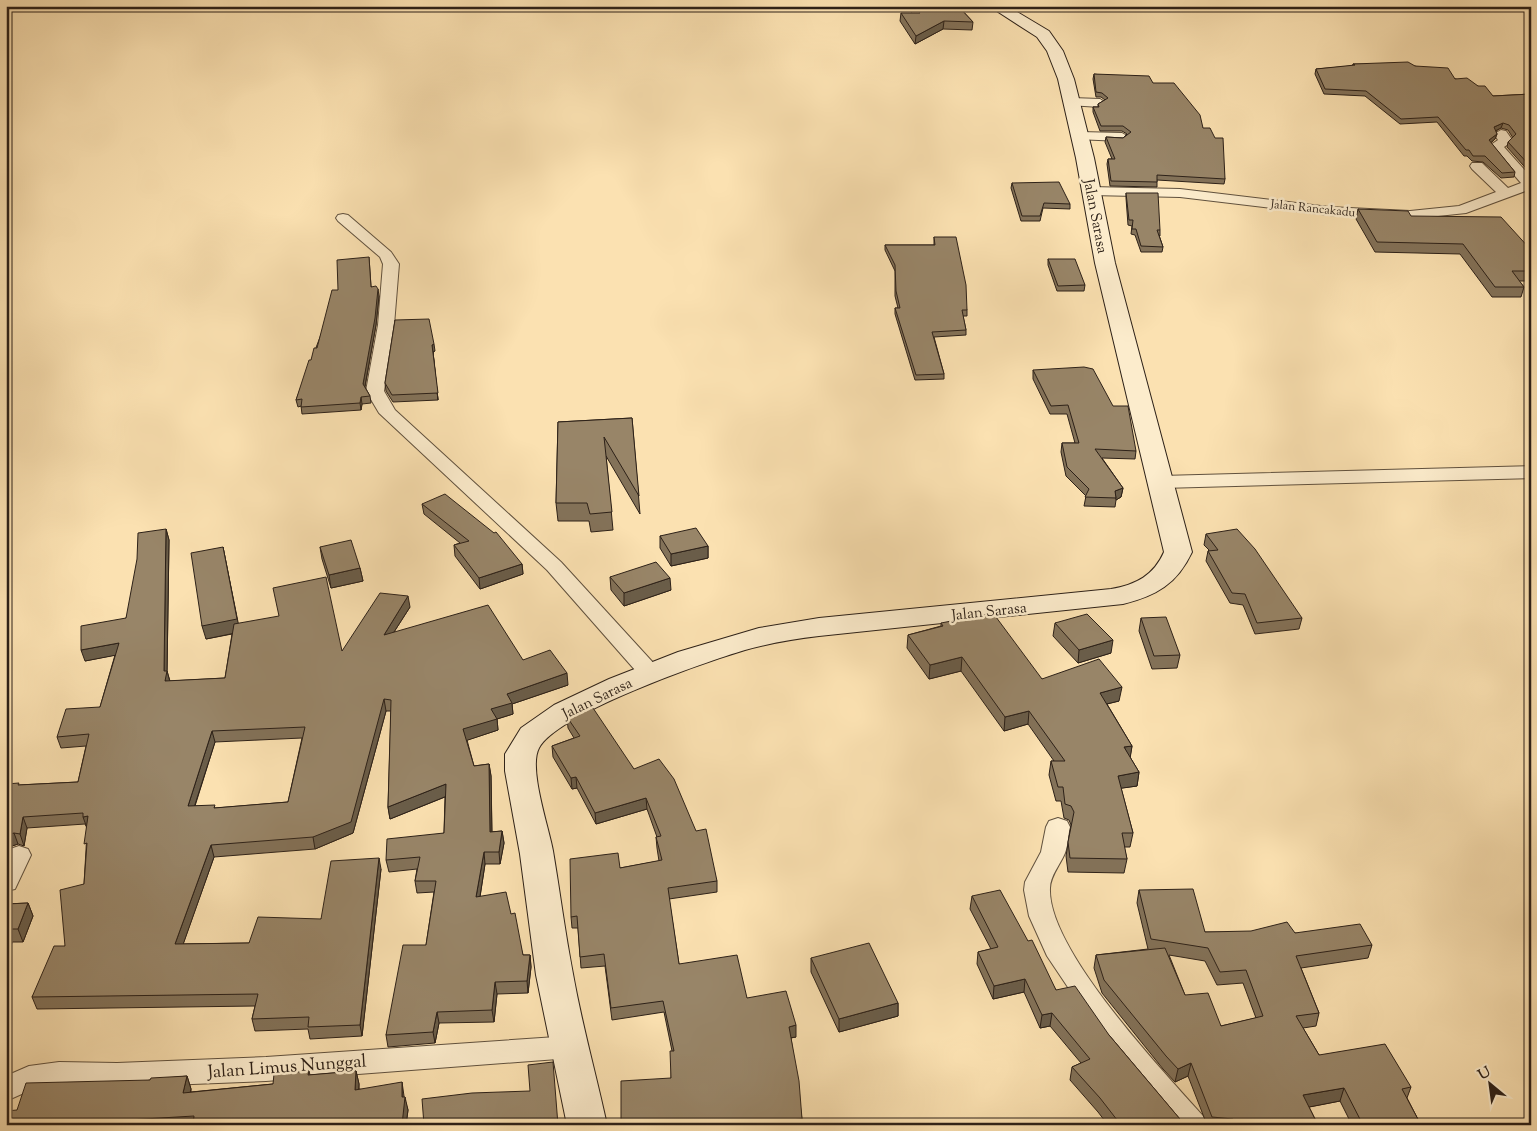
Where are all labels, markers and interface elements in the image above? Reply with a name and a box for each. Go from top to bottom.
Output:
street label: Jalan Sarasa [1077,176,1112,255]
street label: Jalan Rancakadu [1269,195,1356,222]
street label: Jalan Sarasa [950,598,1028,627]
street label: Jalan Sarasa [558,673,636,726]
street label: Jalan Limus Nunggal [206,1049,367,1087]
north arrow [1464,1058,1514,1108]
text: U [1475,1063,1495,1086]

